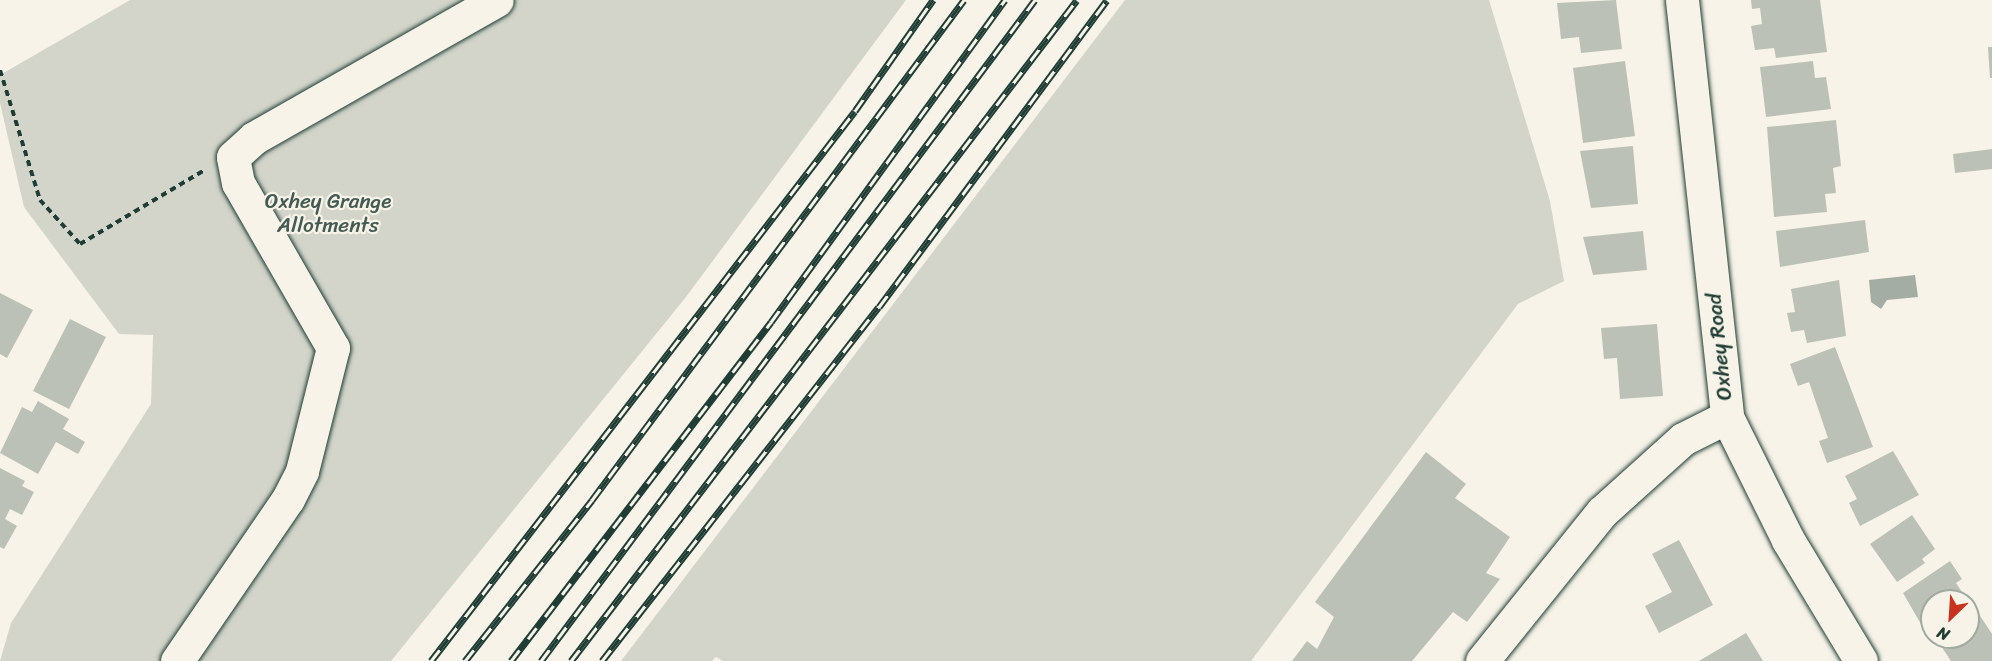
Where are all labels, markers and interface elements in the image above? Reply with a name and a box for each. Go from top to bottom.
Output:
park label: Oxhey Grange Allotments [264,188,392,238]
street label: Oxhey Road [1701,292,1737,402]
north arrow [1920,589,1980,649]
text: N [1932,618,1954,649]

